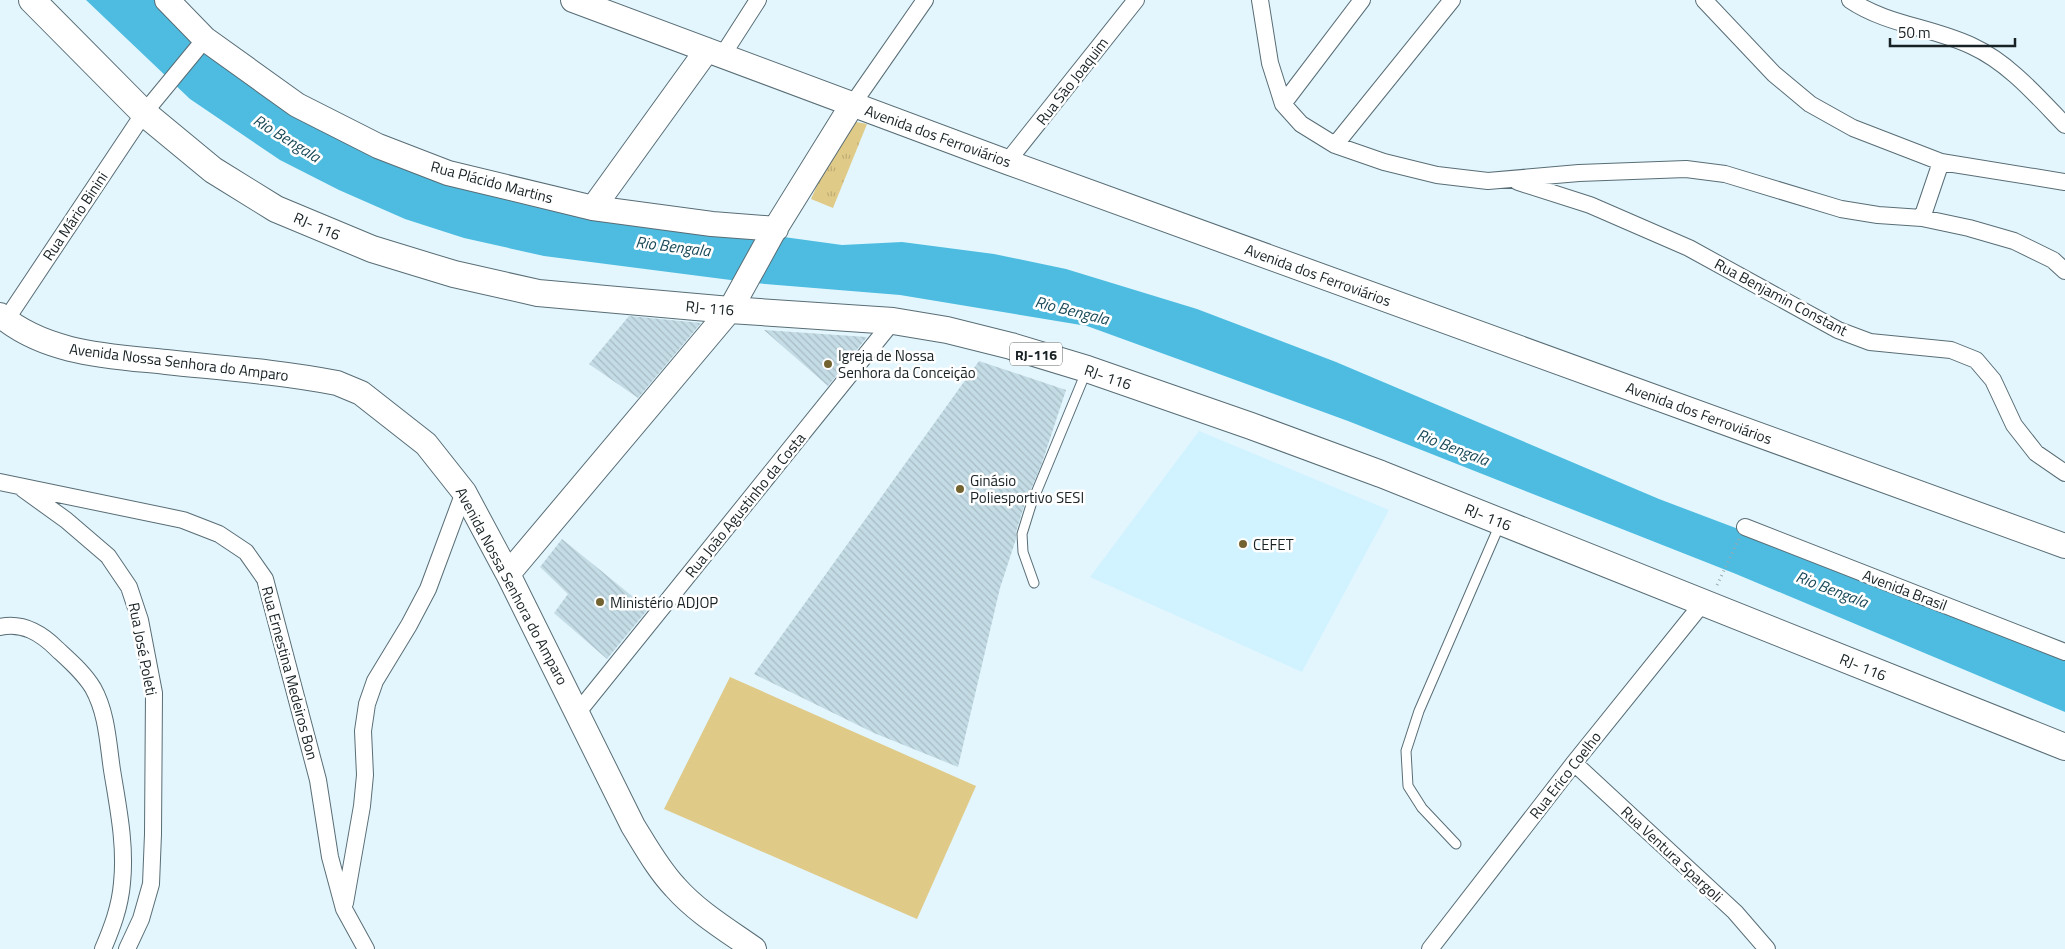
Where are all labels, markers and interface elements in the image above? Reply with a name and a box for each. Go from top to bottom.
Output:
scale bar [1890,15,2015,47]
text: 50 m [1898,21,1931,44]
street label: Rua São Joaquim [1030,32,1114,130]
street label: Avenida dos Ferroviários [862,99,1014,173]
water label: Rio Bengala [249,108,326,169]
street label: Rua Plácido Martins [428,155,556,209]
street label: Rua Mário Binini [37,167,113,265]
street label: RJ- 116 [290,206,344,246]
water label: Rio Bengala [634,230,713,263]
street label: Avenida dos Ferroviários [1242,238,1394,312]
street label: Rua Benjamin Constant [1710,252,1852,342]
water label: Rio Bengala [1033,289,1112,331]
street label: RJ- 116 [685,294,735,322]
street label: Avenida Nossa Senhora do Amparo [68,337,290,387]
road number: RJ-116 [1010,342,1062,366]
place label: Igreja de Nossa Senhora da Conceição [838,344,976,384]
marker: Igreja de Nossa Senhora da Conceição [822,358,834,370]
street label: RJ- 116 [1081,358,1135,396]
street label: Avenida dos Ferroviários [1623,376,1775,450]
water label: Rio Bengala [1414,422,1493,472]
street label: Rua João Agustinho da Costa [679,427,811,582]
place label: Ginásio Poliesportivo SESI [970,469,1084,509]
street label: Avenida Nossa Senhora do Amparo [450,483,574,689]
marker: Ginásio Poliesportivo SESI [954,483,966,495]
street label: RJ- 116 [1461,497,1515,537]
place label: CEFET [1253,533,1294,556]
marker: CEFET [1237,538,1249,550]
street label: Avenida Brasil [1859,563,1951,617]
water label: Rio Bengala [1793,564,1872,614]
street label: Rua Ernestina Medeiros Bon [256,584,324,762]
place label: Ministério ADJOP [610,591,718,614]
marker: Ministério ADJOP [594,596,606,608]
street label: Rua José Poleti [123,601,163,697]
street label: RJ- 116 [1836,647,1890,687]
street label: Rua Erico Coelho [1524,726,1607,824]
street label: Rua Ventura Spargoli [1616,801,1728,907]

